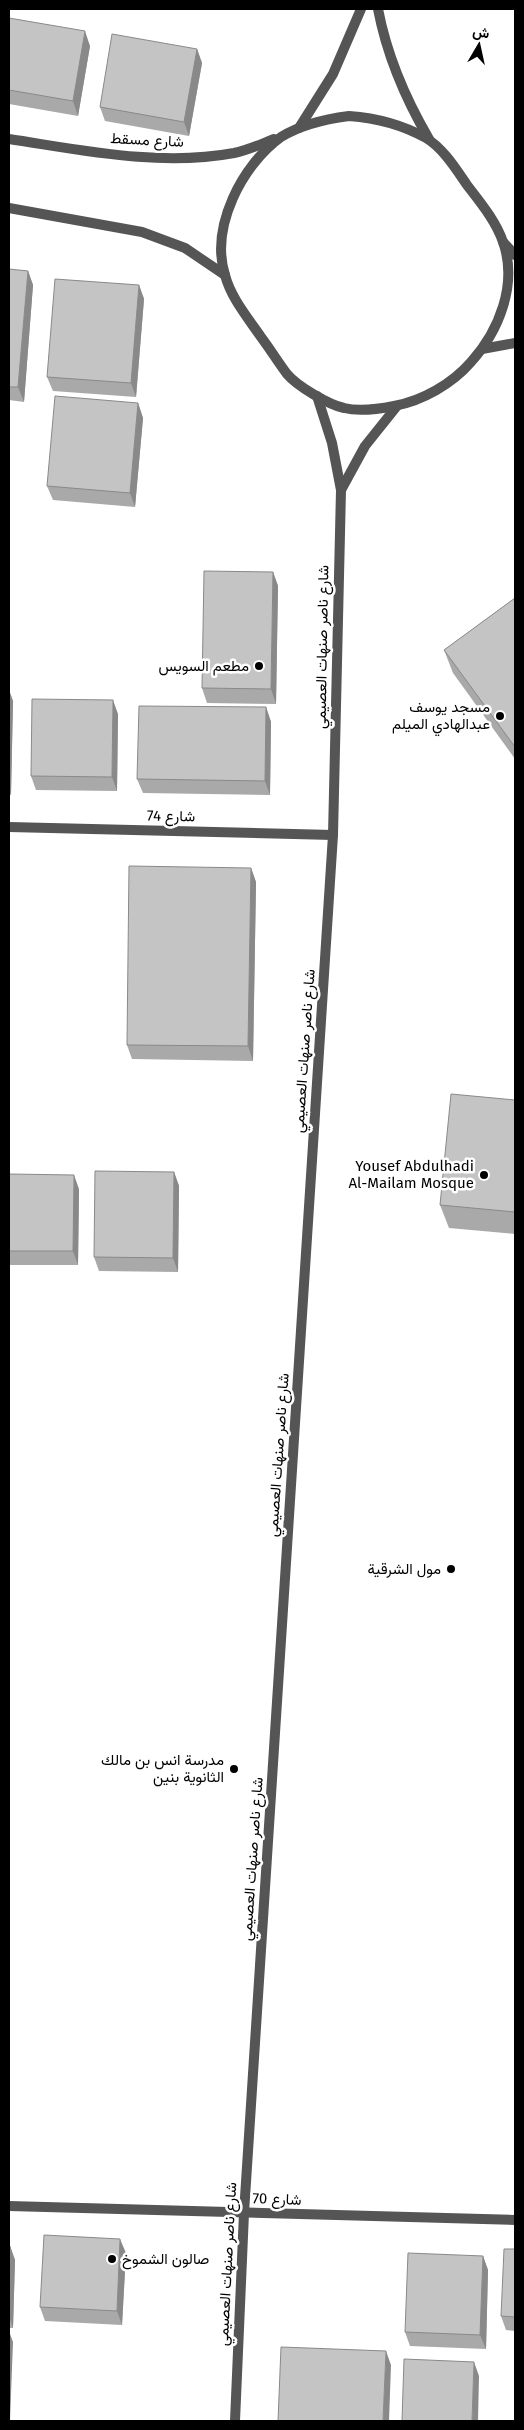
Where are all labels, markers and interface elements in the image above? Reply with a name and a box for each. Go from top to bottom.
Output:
north arrow [454,20,504,70]
text: ش [471,23,491,42]
street label: شارع مسقط [110,129,184,153]
street label: شارع ناصر صنهات العصيمي [312,565,336,729]
place label: مطعم السويس [158,657,249,676]
marker: مطعم السويس [253,660,265,672]
place label: مسجد يوسف عبدالهادي الميلم [392,698,490,737]
marker: مسجد يوسف عبدالهادي الميلم [494,710,506,722]
street label: شارع 74 [147,807,195,827]
street label: شارع ناصر صنهات العصيمي [289,968,323,1134]
place label: Yousef Abdulhadi Al-Mailam Mosque [348,1157,474,1192]
marker: Yousef Abdulhadi Al-Mailam Mosque [478,1169,490,1181]
street label: شارع ناصر صنهات العصيمي [263,1372,297,1538]
place label: مول الشرقية [367,1560,441,1578]
marker: مول الشرقية [445,1563,457,1575]
place label: مدرسة انس بن مالك الثانوية بنين [101,1751,224,1787]
marker: مدرسة انس بن مالك الثانوية بنين [228,1763,240,1775]
street label: شارع ناصر صنهات العصيمي [237,1776,271,1942]
street label: شارع ناصر صنهات العصيمي [214,2181,244,2347]
street label: شارع 70 [252,2189,302,2211]
place label: صالون الشموخ [122,2250,209,2270]
marker: صالون الشموخ [106,2253,118,2265]

